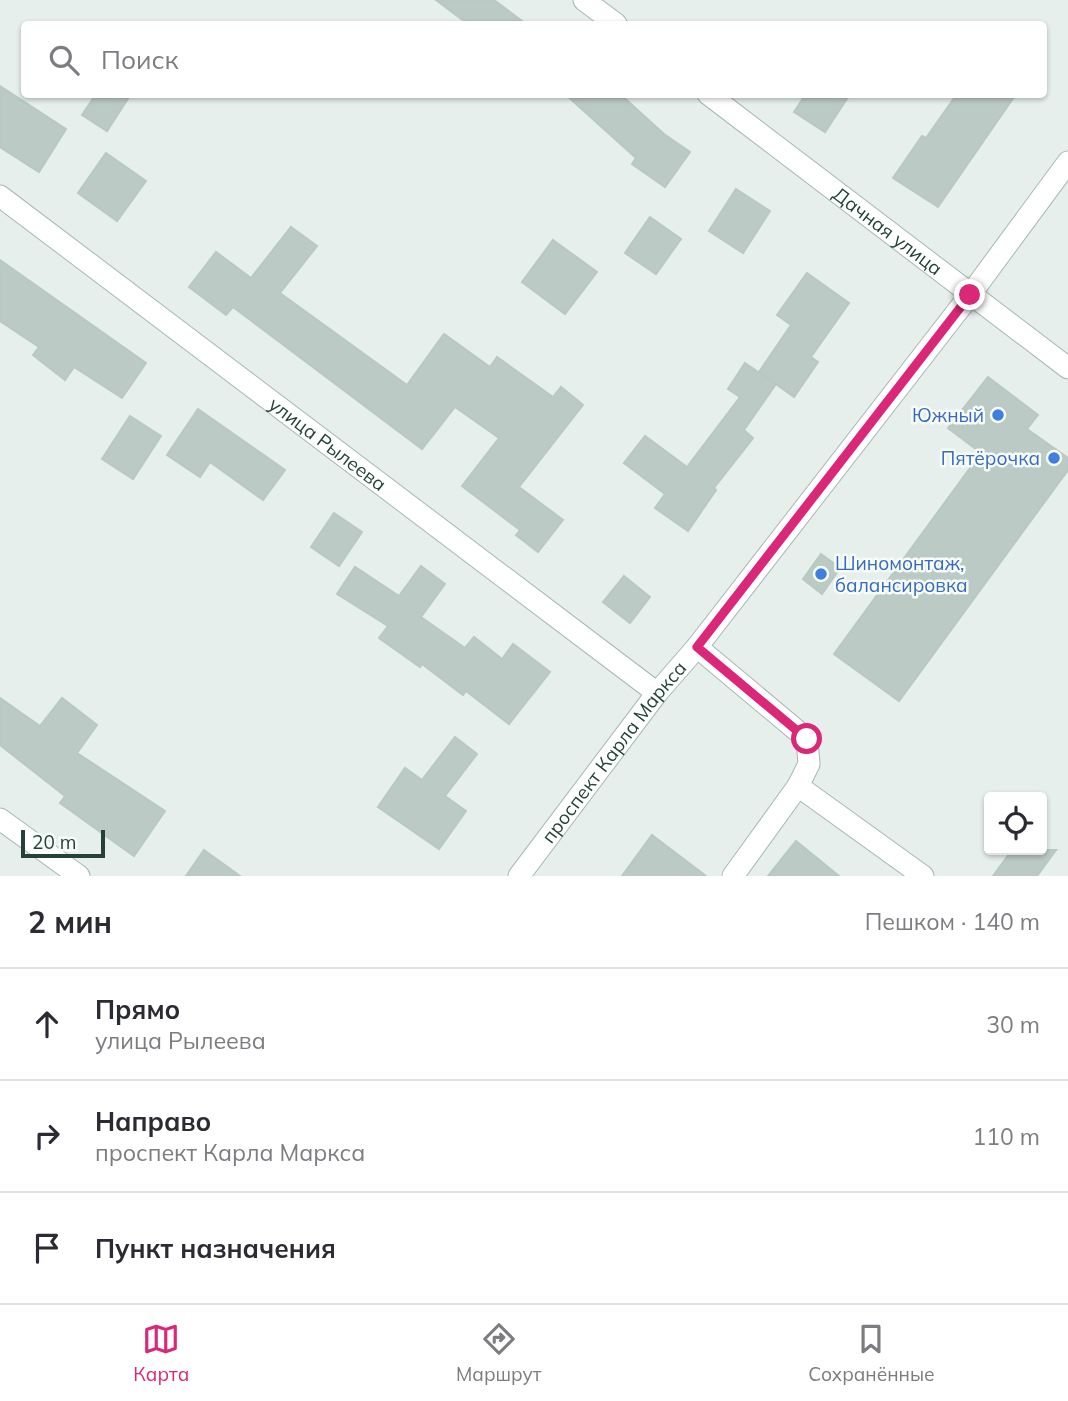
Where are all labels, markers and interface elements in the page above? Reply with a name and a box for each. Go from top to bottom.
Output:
search box [21,21,1047,98]
icon: search [45,41,83,79]
text: Поиск [101,43,179,76]
street label: Дачная улица [828,182,947,280]
route end [954,279,985,310]
street label: улица Рылеева [264,392,391,496]
place label: Южный [912,403,984,427]
marker: Южный [990,407,1006,423]
place label: Пятёрочка [941,446,1040,470]
marker: Пятёрочка [1046,450,1062,466]
place label: Шиномонтаж, балансировка [835,551,968,597]
marker: Шиномонтаж, балансировка [813,566,829,582]
street label: проспект Карла Маркса [536,656,691,848]
route start [791,723,822,754]
map controls [984,792,1047,855]
button: locate [984,792,1047,855]
scale bar [21,827,105,859]
text: 20 m [32,830,76,854]
text: 2 мин [28,903,112,941]
text: Пешком · 140 m [865,907,1040,936]
text: Прямо [95,993,180,1026]
icon: ahead [28,1005,66,1043]
text: 30 m [986,1010,1040,1039]
text: улица Рылеева [95,1026,266,1055]
text: Направо [95,1105,211,1138]
icon: right [28,1117,66,1155]
text: 110 m [972,1122,1040,1151]
text: проспект Карла Маркса [95,1138,365,1167]
icon: arrive [28,1229,66,1267]
text: Пункт назначения [95,1232,336,1265]
tab: Карта [133,1320,189,1386]
tab: Маршрут [456,1320,541,1386]
tab: Сохранённые [808,1320,935,1386]

